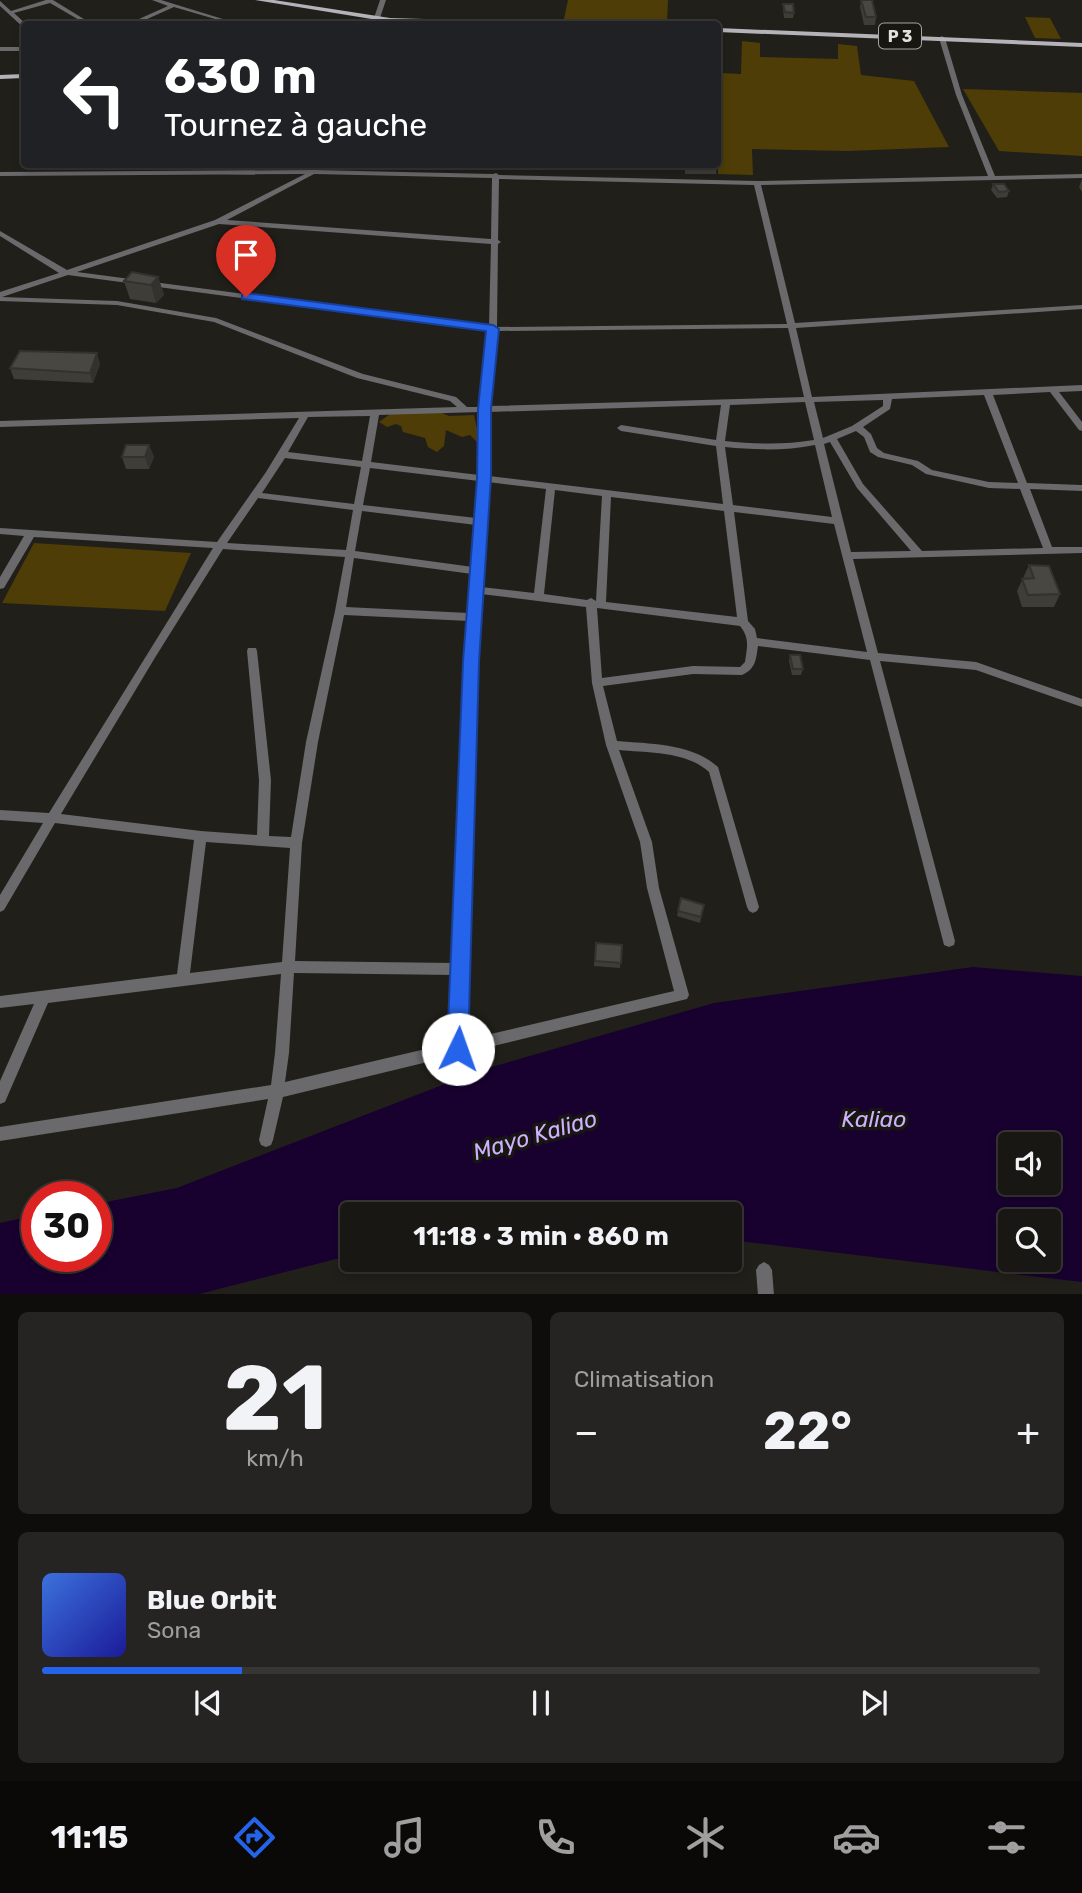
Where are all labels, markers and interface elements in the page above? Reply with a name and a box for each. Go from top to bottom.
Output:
road number: P 3 [879,24,921,48]
text: 630 m [164,47,317,105]
icon: left [49,49,140,140]
text: Tournez à gauche [164,106,427,144]
pin [216,225,276,297]
icon: arrive [227,236,265,274]
position arrow [421,1012,495,1086]
water label: Mayo Kaliao [470,1104,600,1166]
water label: Kaliao [842,1105,906,1133]
map controls [998,1132,1061,1272]
button: sound [998,1132,1061,1195]
speed limit sign: 30 [21,1181,112,1272]
button: search [998,1209,1061,1272]
text: 11:18 · 3 min · 860 m [413,1221,669,1252]
text: 21 [223,1344,327,1452]
text: Climatisation [574,1365,714,1393]
text: 22° [763,1400,852,1462]
text: − [574,1409,599,1455]
text: + [1016,1409,1040,1455]
text: km/h [246,1444,304,1472]
text: Blue Orbit [147,1585,277,1616]
text: Sona [147,1616,201,1644]
icon: previous [189,1684,227,1722]
icon: pause [522,1684,560,1722]
icon: next [855,1684,893,1722]
icon: directions [230,1813,279,1862]
icon: music [380,1813,429,1862]
icon: phone [531,1813,580,1862]
icon: climate [681,1813,730,1862]
icon: car [832,1813,881,1862]
icon: filters [982,1813,1031,1862]
text: 11:15 [51,1818,128,1856]

